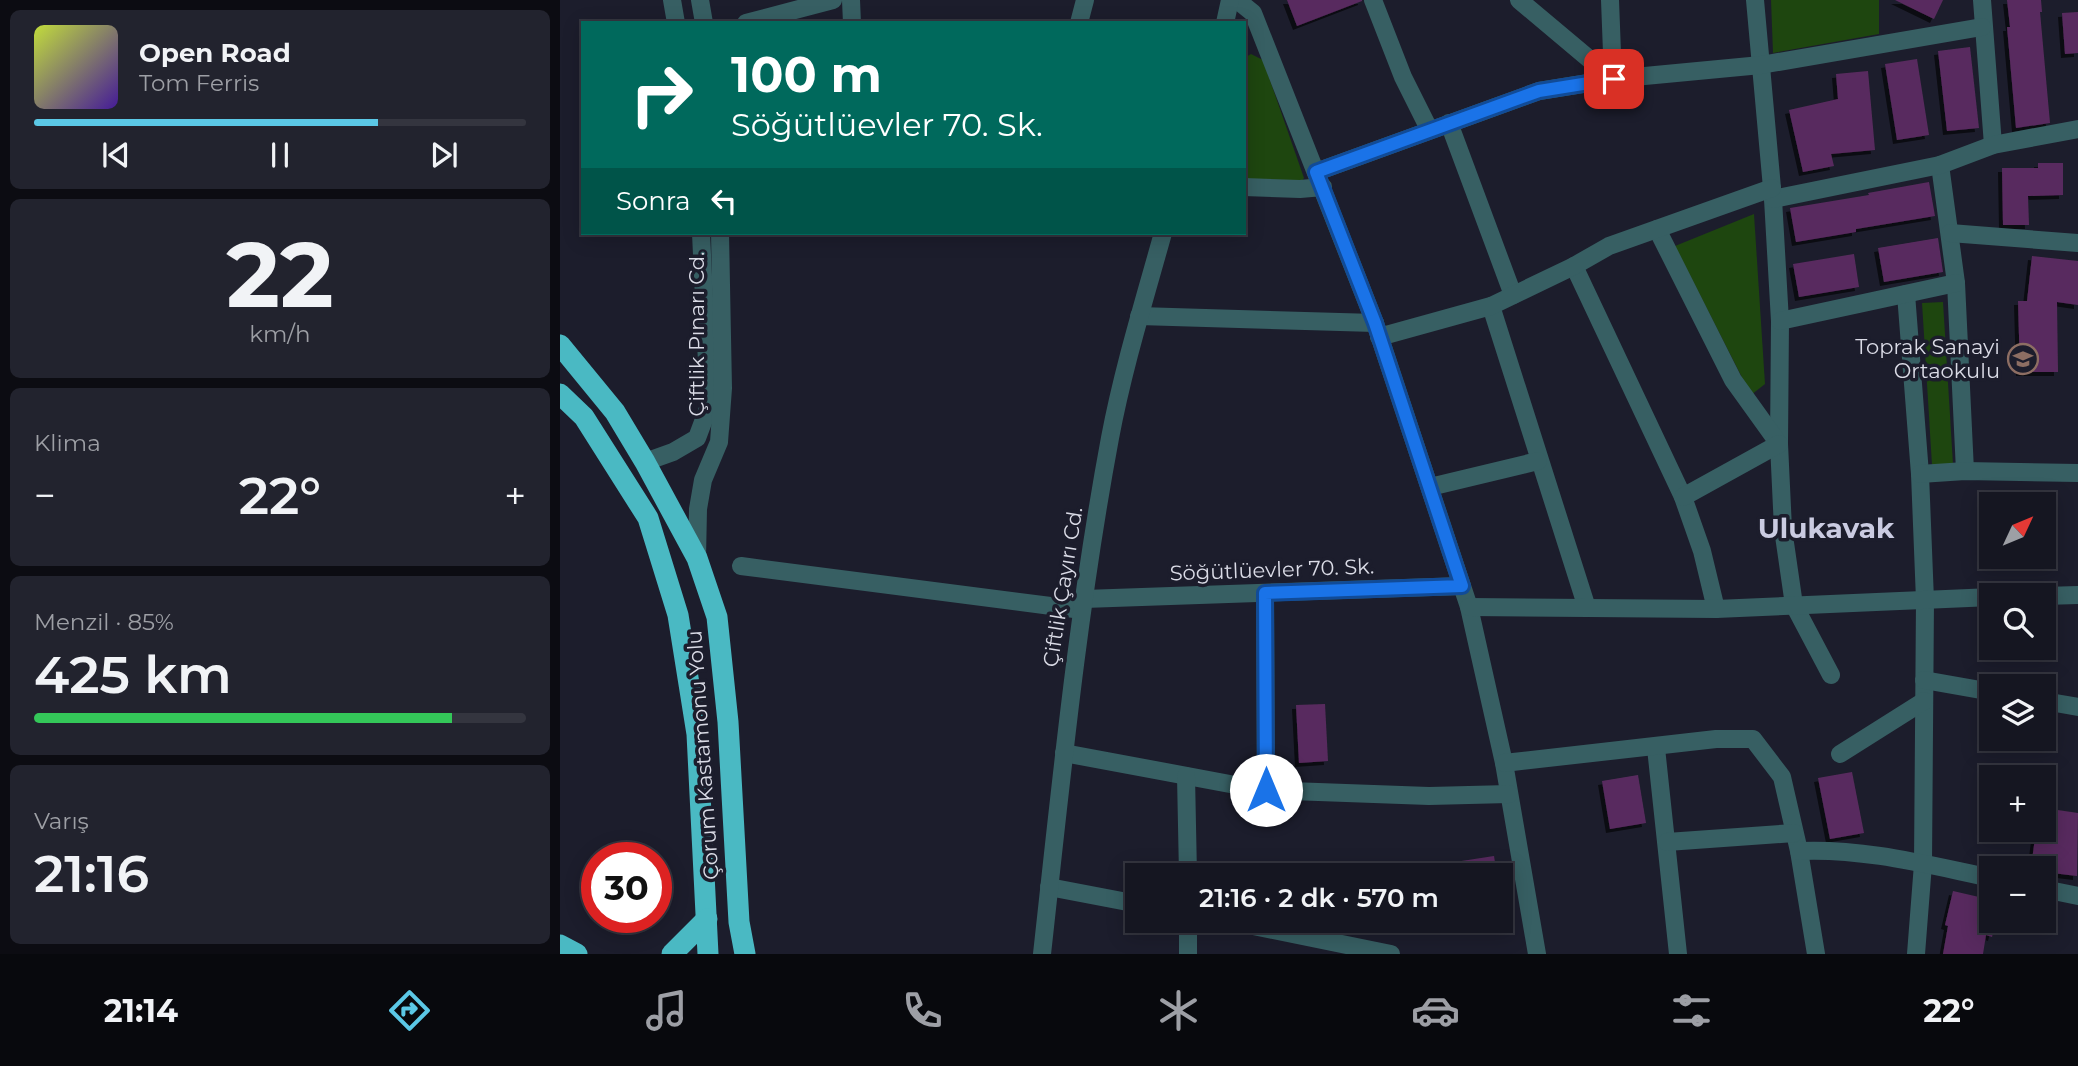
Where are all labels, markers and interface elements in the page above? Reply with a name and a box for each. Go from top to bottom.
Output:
text: Open Road [139,37,291,69]
text: 100 m [731,45,882,104]
icon: right [616,49,707,140]
pin [1584,49,1644,109]
icon: arrive [1595,60,1633,98]
text: Tom Ferris [139,69,259,97]
text: Söğütlüevler 70. Sk. [731,105,1043,144]
icon: previous [97,136,135,174]
icon: pause [261,136,299,174]
icon: next [425,136,463,174]
icon: left [705,182,743,220]
text: Sonra [616,185,691,217]
text: 22 [226,219,334,330]
street label: Çiftlik Pınarı Cd. [684,252,709,416]
text: km/h [249,320,311,348]
place label: Toprak Sanayi Ortaokulu [1855,334,2000,383]
school or university icon: Toprak Sanayi Ortaokulu [2006,342,2040,376]
text: Klima [34,429,101,457]
text: 22° [239,464,321,527]
text: − [34,472,56,519]
text: + [504,472,526,519]
north arrow [1979,492,2056,569]
map controls [1979,492,2056,933]
street label: Çiftlik Çayırı Cd. [1038,505,1088,669]
district label: Ulukavak [1758,511,1895,545]
street label: Söğütlüevler 70. Sk. [1169,553,1375,586]
button: search [1979,583,2056,660]
text: Menzil · 85% [34,608,174,636]
street label: Çorum Kastamonu Yolu [681,629,724,881]
text: 425 km [34,643,232,706]
button: layers [1979,674,2056,751]
position arrow [1229,753,1303,827]
button: + [1979,765,2056,842]
text: Varış [34,807,89,835]
text: 21:16 [34,842,149,905]
speed limit sign: 30 [581,842,672,933]
button: − [1979,856,2056,933]
text: 21:16 · 2 dk · 570 m [1199,882,1439,914]
icon: directions [385,986,434,1035]
icon: music [642,986,691,1035]
icon: phone [898,986,947,1035]
icon: climate [1154,986,1203,1035]
icon: car [1411,986,1460,1035]
icon: filters [1667,986,1716,1035]
text: 21:14 [104,991,178,1030]
text: 22° [1923,991,1974,1030]

